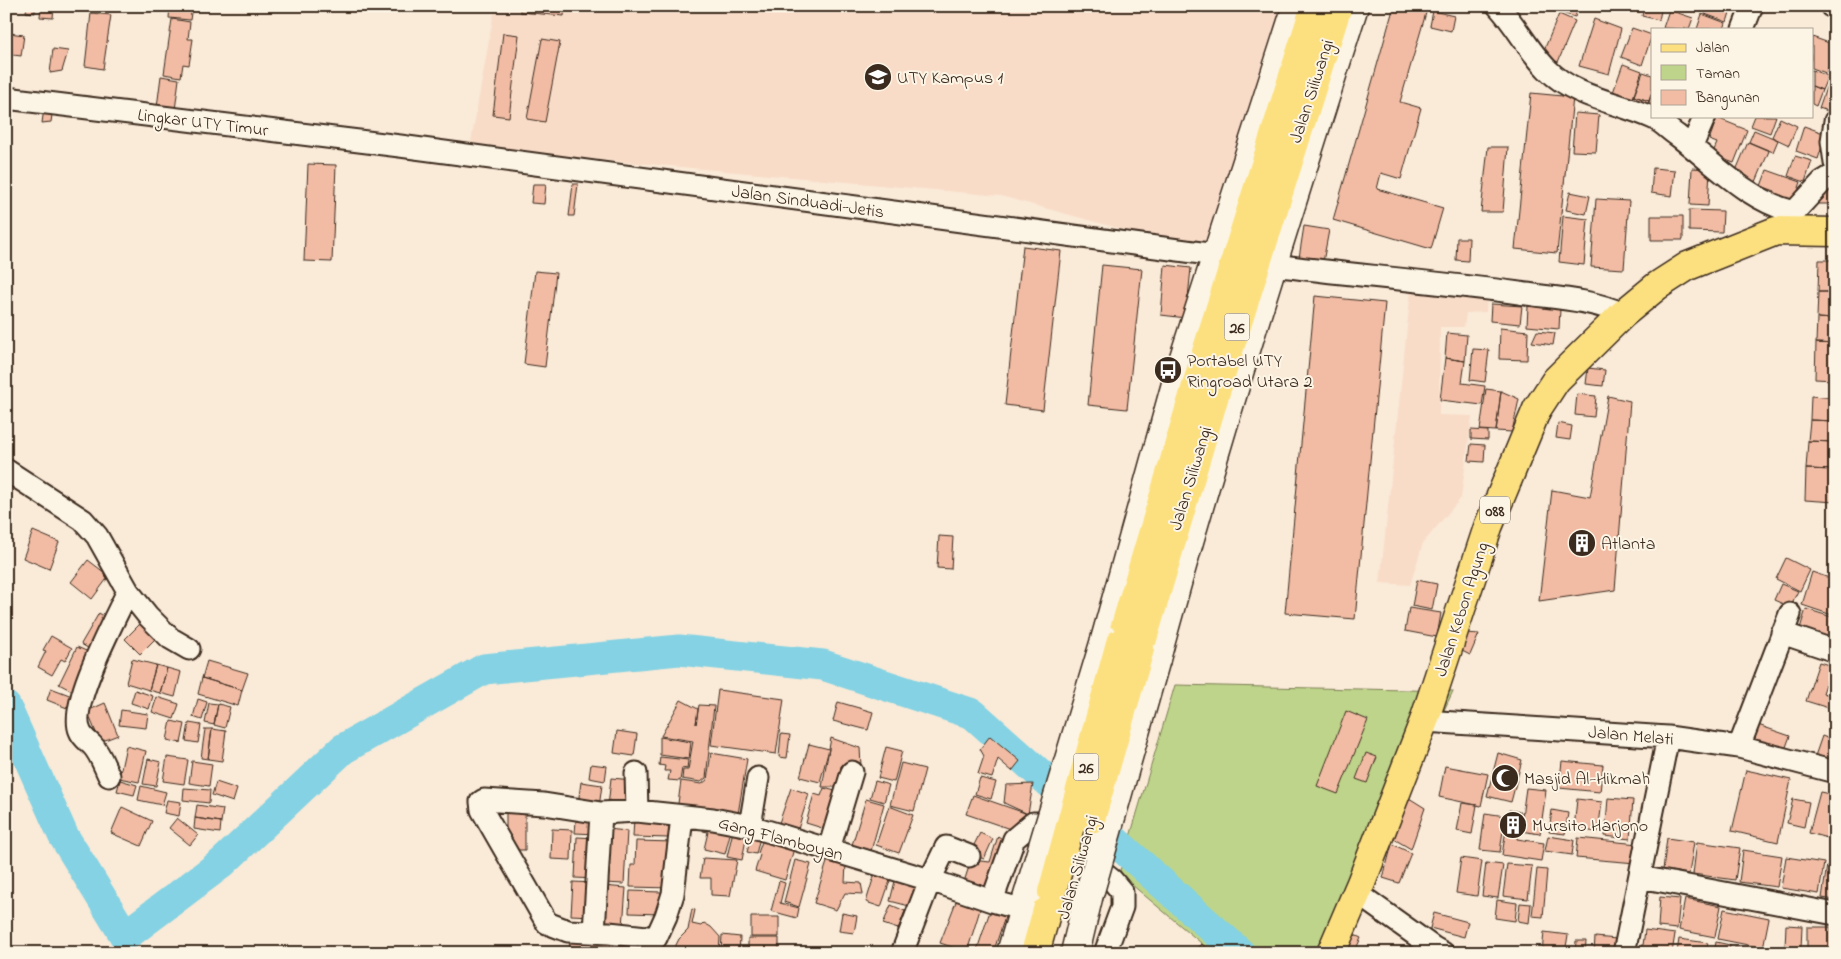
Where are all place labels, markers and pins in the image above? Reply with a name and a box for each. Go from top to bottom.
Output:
school or university icon: UTY Kampus 1 [863,62,893,92]
place label: UTY Kampus 1 [897,66,1004,92]
place label: Portabel UTY Ringroad Utara 2 [1187,349,1312,397]
bus stop icon: Portabel UTY Ringroad Utara 2 [1153,355,1183,385]
building icon: Atlanta [1567,528,1597,558]
place label: Atlanta [1601,532,1656,558]
mosque icon: Masjid Al-Hikmah [1490,763,1520,793]
place label: Masjid Al-Hikmah [1524,767,1650,793]
building icon: Mursito Harjono [1498,810,1528,840]
place label: Mursito Harjono [1532,814,1648,840]

